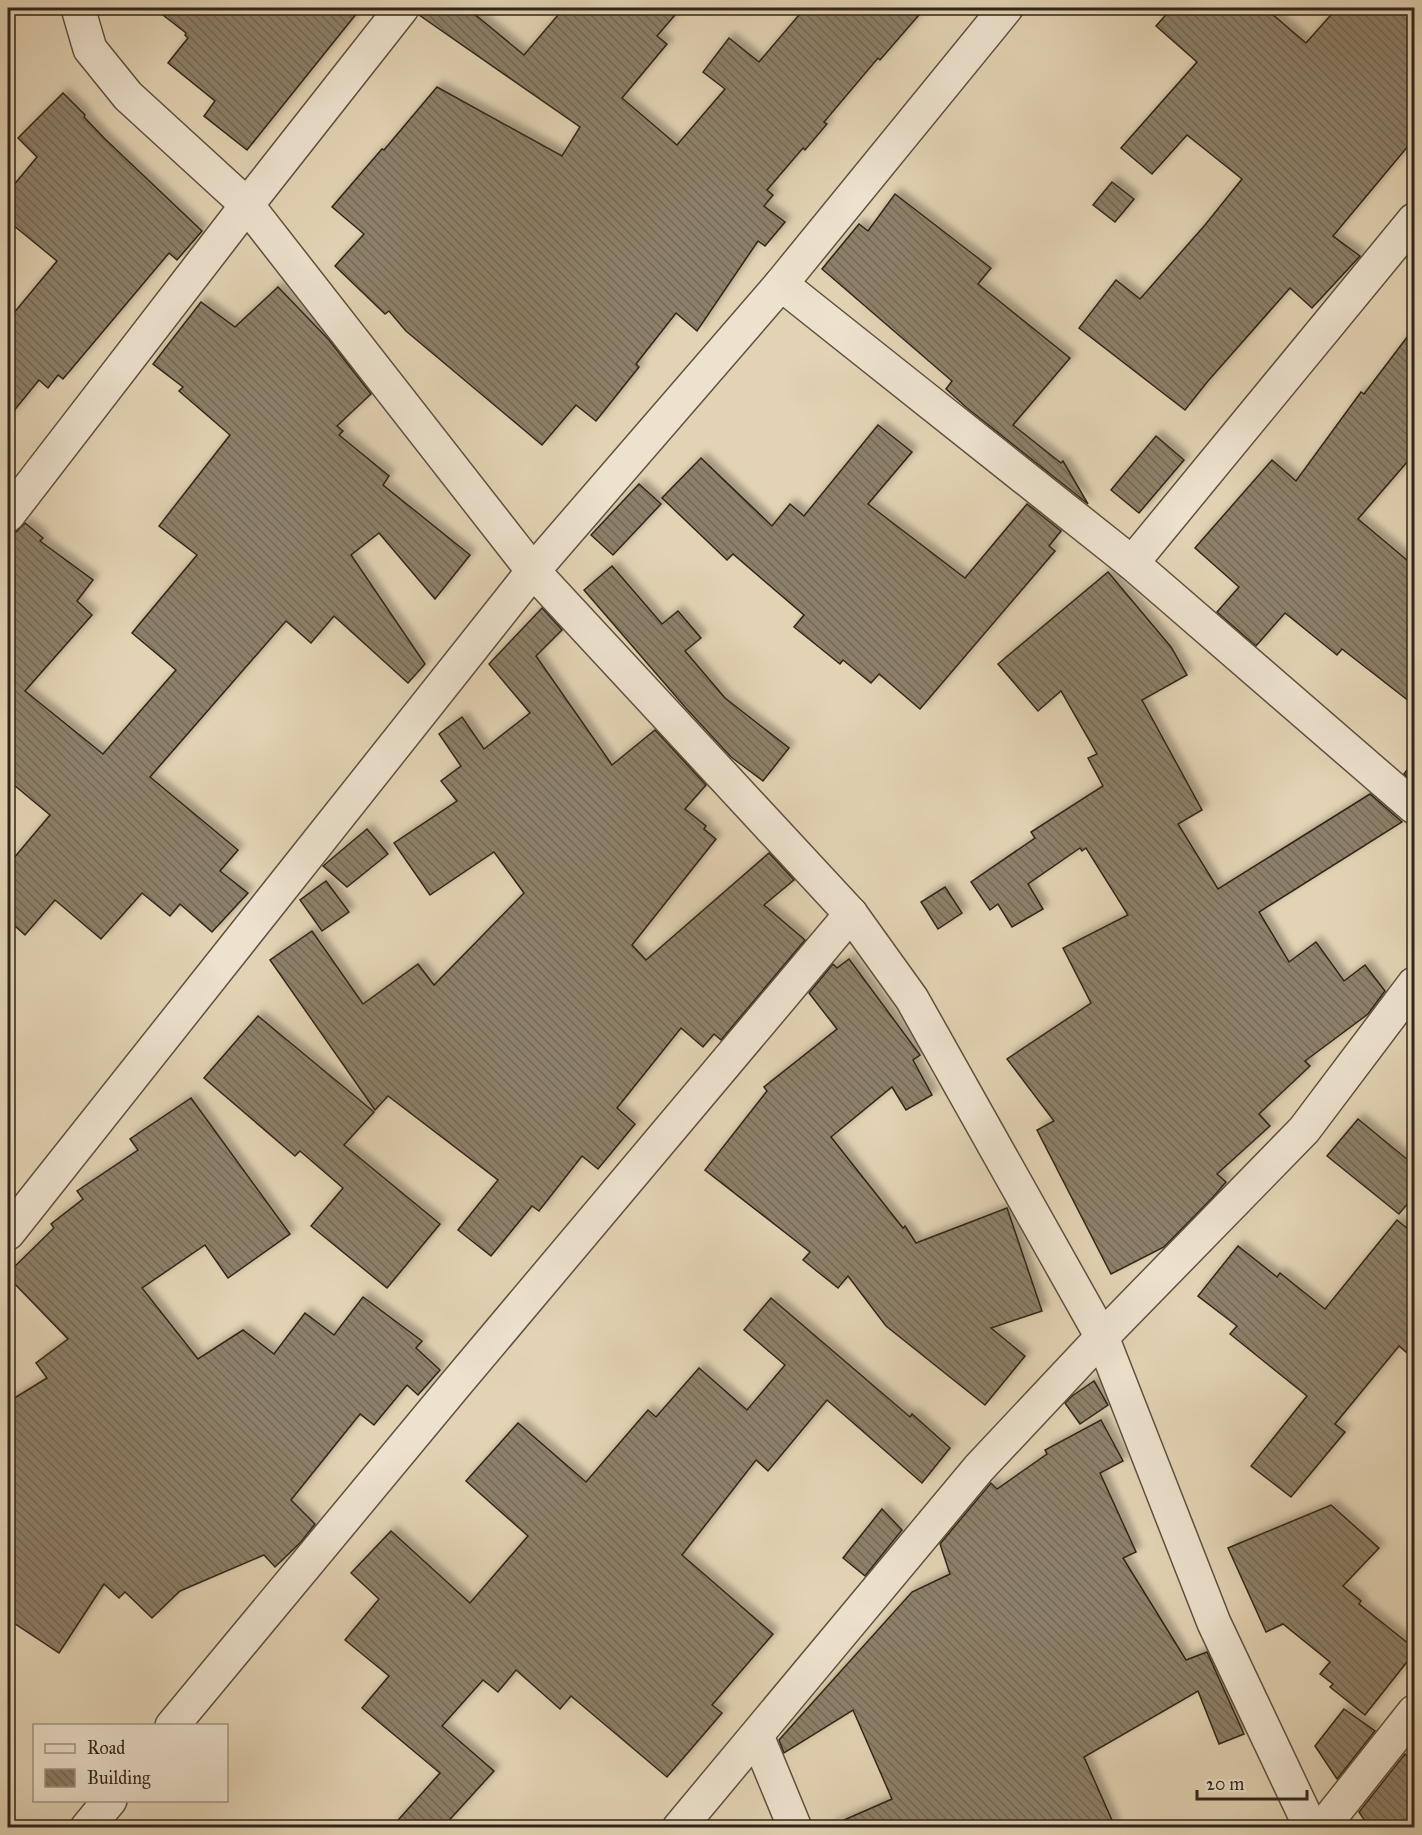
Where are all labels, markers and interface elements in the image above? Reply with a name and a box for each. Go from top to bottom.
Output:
legend [33,1724,228,1802]
text: Road [87,1737,125,1759]
scale bar [1197,1763,1306,1801]
text: Building [87,1767,151,1790]
text: 20 m [1206,1773,1244,1795]

